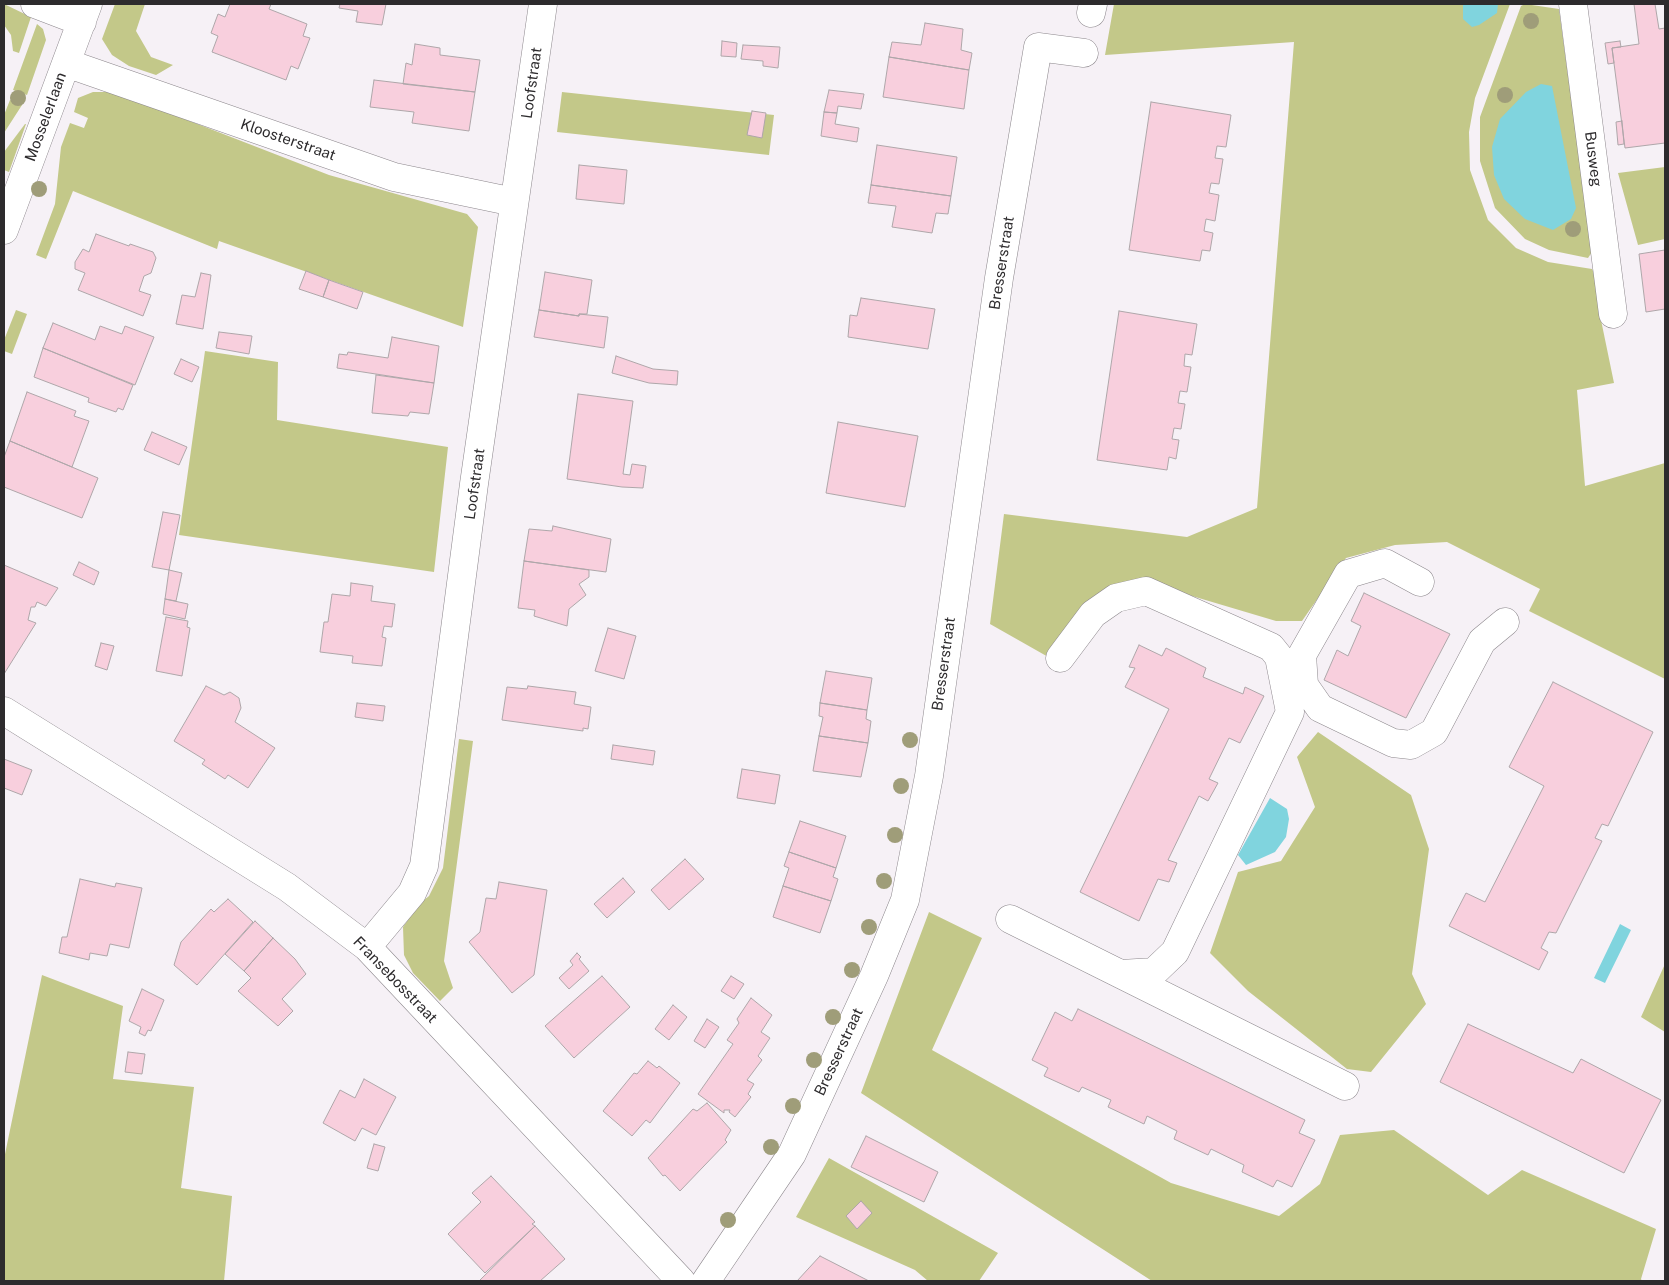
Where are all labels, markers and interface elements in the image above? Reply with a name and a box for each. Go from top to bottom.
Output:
street label: Loofstraat [518,46,546,120]
street label: Mosselerlaan [22,70,70,164]
street label: Kloosterstraat [238,115,338,165]
street label: Busweg [1581,130,1605,188]
street label: Bresserstraat [986,215,1018,311]
street label: Loofstraat [461,447,489,521]
street label: Bresserstraat [929,616,959,712]
street label: Fransebosstraat [349,933,441,1027]
street label: Bresserstraat [811,1005,867,1099]

